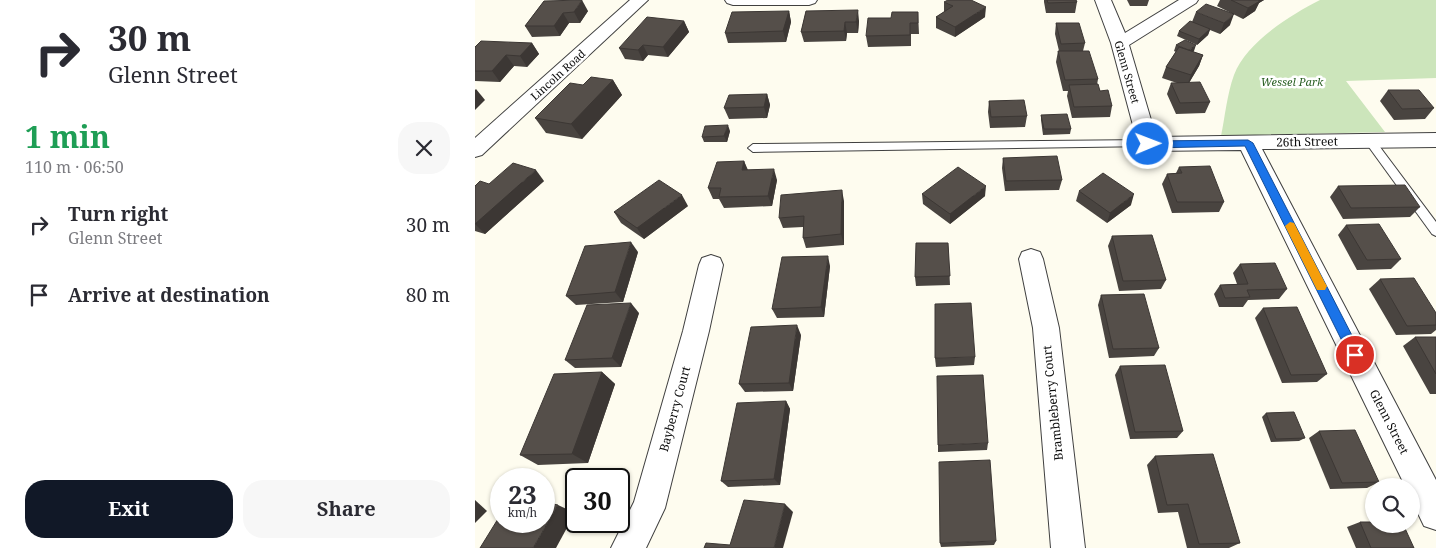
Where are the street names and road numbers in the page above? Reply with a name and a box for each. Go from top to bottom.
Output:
street label: Glenn Street [1111,39,1144,105]
street label: Lincoln Road [527,46,589,103]
street label: 26th Street [1276,132,1338,151]
street label: Brambleberry Court [1038,345,1067,461]
street label: Bayberry Court [655,364,694,454]
street label: Glenn Street [1366,386,1413,457]

